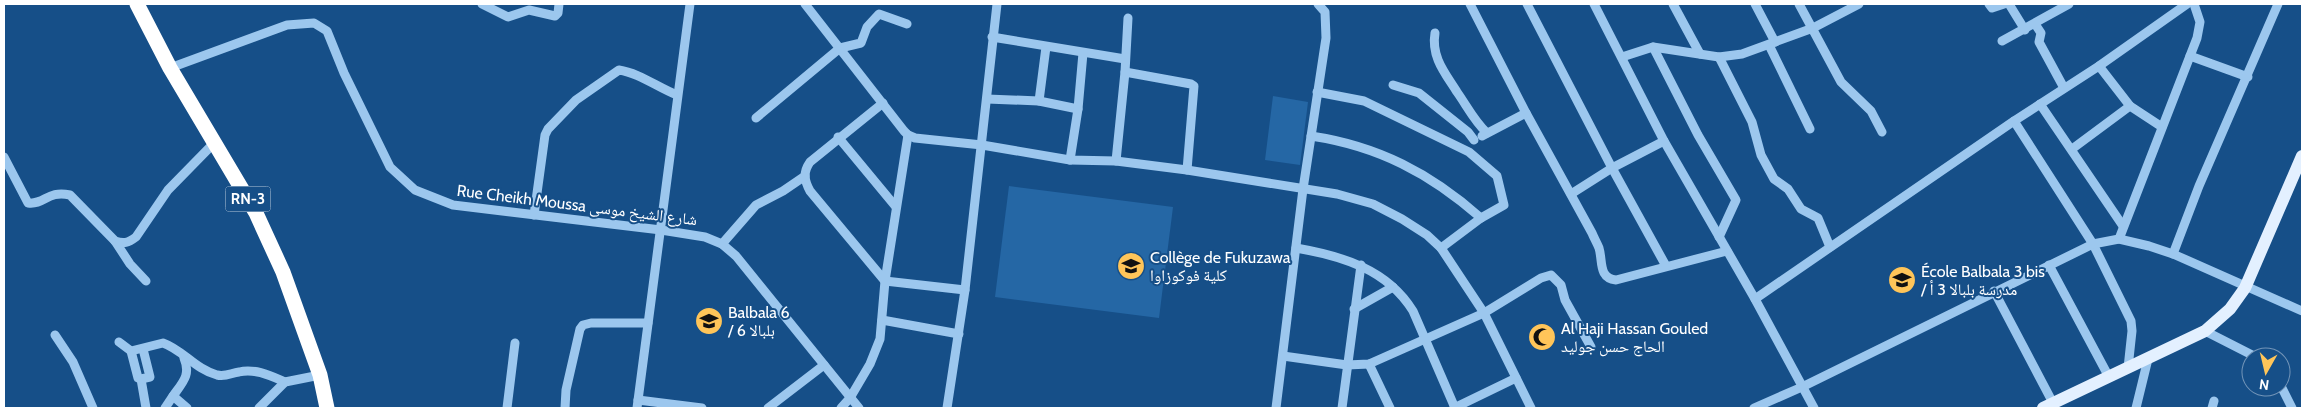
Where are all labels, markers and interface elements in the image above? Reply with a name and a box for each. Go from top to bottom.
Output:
street label: Rue Cheikh Moussa شارع الشيخ موسى [456,181,698,230]
road number: RN-3 [226,186,270,212]
place label: Collège de Fukuzawa كلية فوكوزاوا [1150,248,1291,285]
school or university icon: Collège de Fukuzawa كلية فوكوزاوا [1116,251,1146,281]
place label: École Balbala 3 bis / مدرسة بلبالا 3 أ [1920,262,2045,299]
school or university icon: École Balbala 3 bis / مدرسة بلبالا 3 أ [1887,265,1917,295]
place label: Balbala 6 / بلبالا 6 [727,303,790,340]
school or university icon: Balbala 6 / بلبالا 6 [694,306,724,336]
place label: Al Haji Hassan Gouled الحاج حسن جوليد [1561,319,1708,357]
mosque icon: Al Haji Hassan Gouled الحاج حسن جوليد [1527,322,1557,352]
north arrow [2241,347,2291,397]
text: N [2258,375,2270,394]

